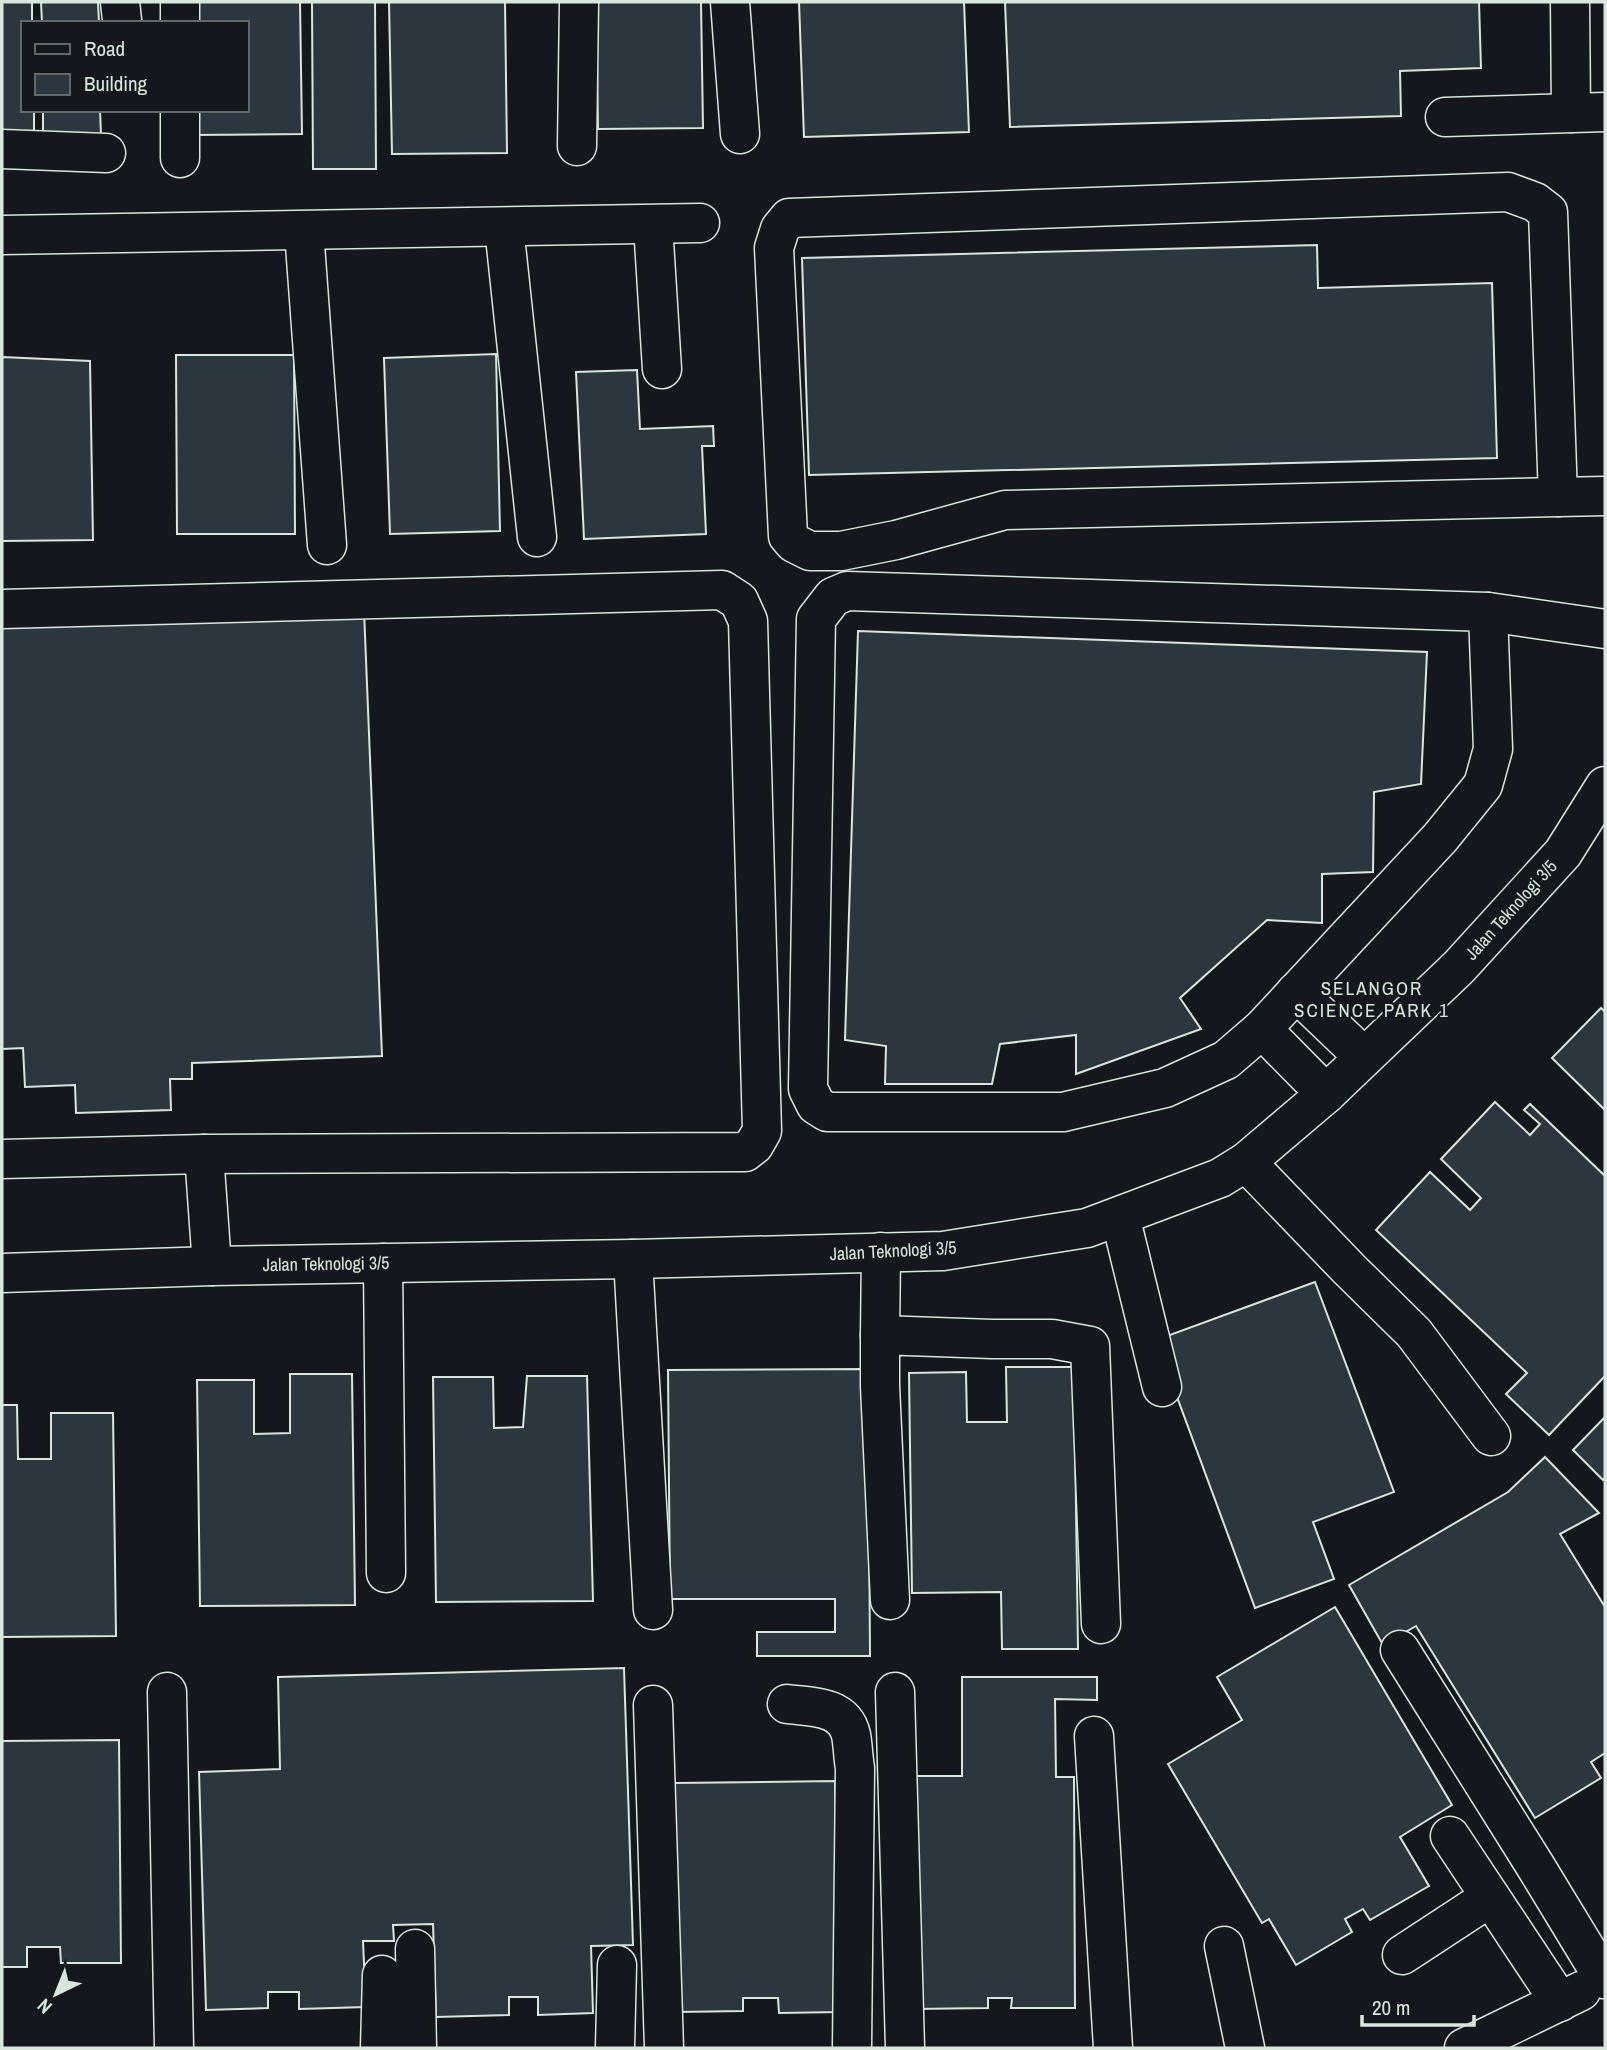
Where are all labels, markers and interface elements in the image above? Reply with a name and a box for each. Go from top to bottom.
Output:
legend [21,21,248,112]
text: Road [84,34,125,63]
text: Building [84,69,148,98]
street label: Jalan Teknologi 3/5 [1459,854,1562,965]
district label: SELANGOR SCIENCE PARK 1 [1294,975,1450,1023]
street label: Jalan Teknologi 3/5 [829,1235,957,1266]
street label: Jalan Teknologi 3/5 [262,1250,390,1277]
north arrow [21,1959,91,2029]
scale bar [1362,1983,1474,2027]
text: N [31,1993,57,2020]
text: 20 m [1372,1993,1410,2022]

